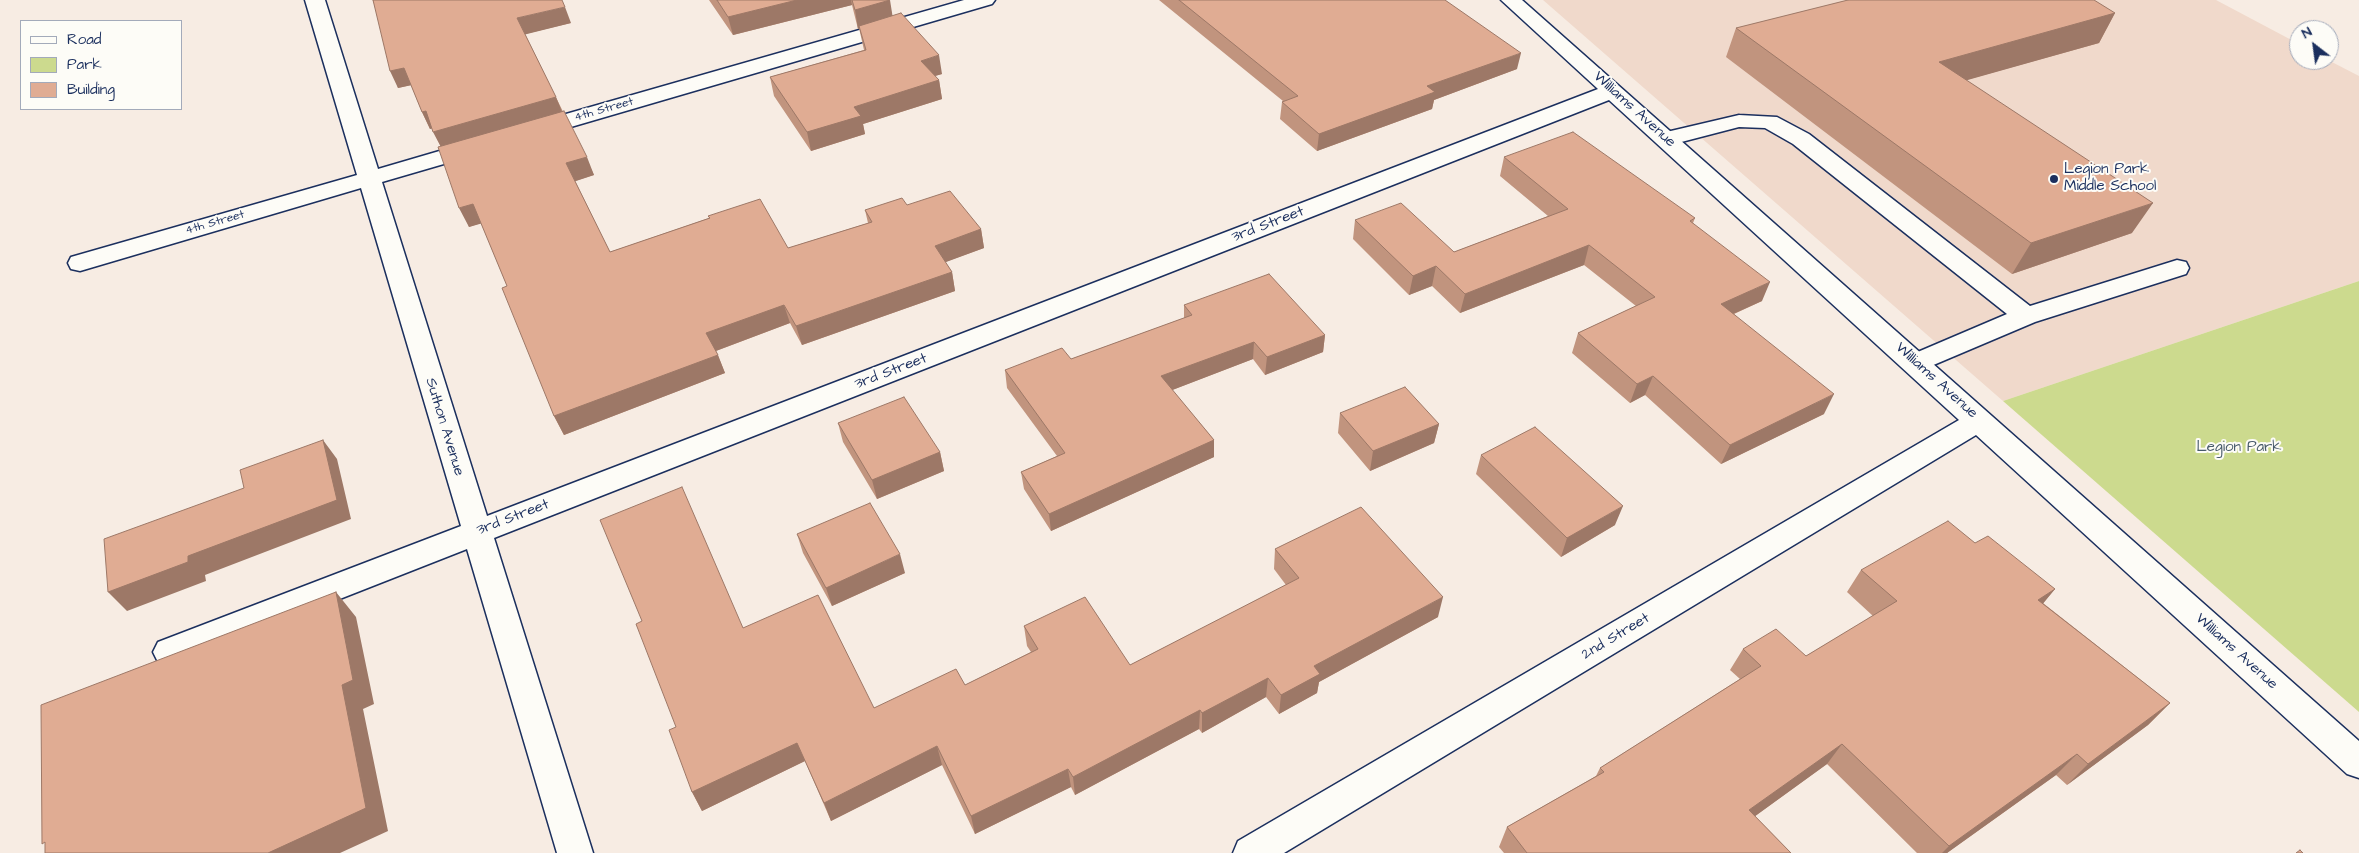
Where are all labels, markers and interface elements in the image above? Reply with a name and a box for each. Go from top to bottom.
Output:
legend [20,20,182,110]
north arrow [2289,20,2339,70]
text: N [2298,22,2316,44]
text: Road [67,29,101,50]
text: Park [67,54,102,75]
street label: Williams Avenue [1589,68,1679,152]
text: Building [67,79,115,100]
street label: 4th Street [573,95,635,125]
place label: Legion Park Middle School [2064,161,2156,196]
marker: Legion Park Middle School [2048,173,2060,185]
street label: 3rd Street [1229,203,1307,247]
street label: 4th Street [184,208,246,238]
street label: Williams Avenue [1891,339,1981,423]
street label: 3rd Street [852,350,930,394]
street label: Suthon Avenue [421,376,467,478]
park label: Legion Park [2196,439,2282,457]
street label: 3rd Street [474,496,552,540]
street label: 2nd Street [1579,610,1653,664]
street label: Williams Avenue [2191,610,2281,694]

